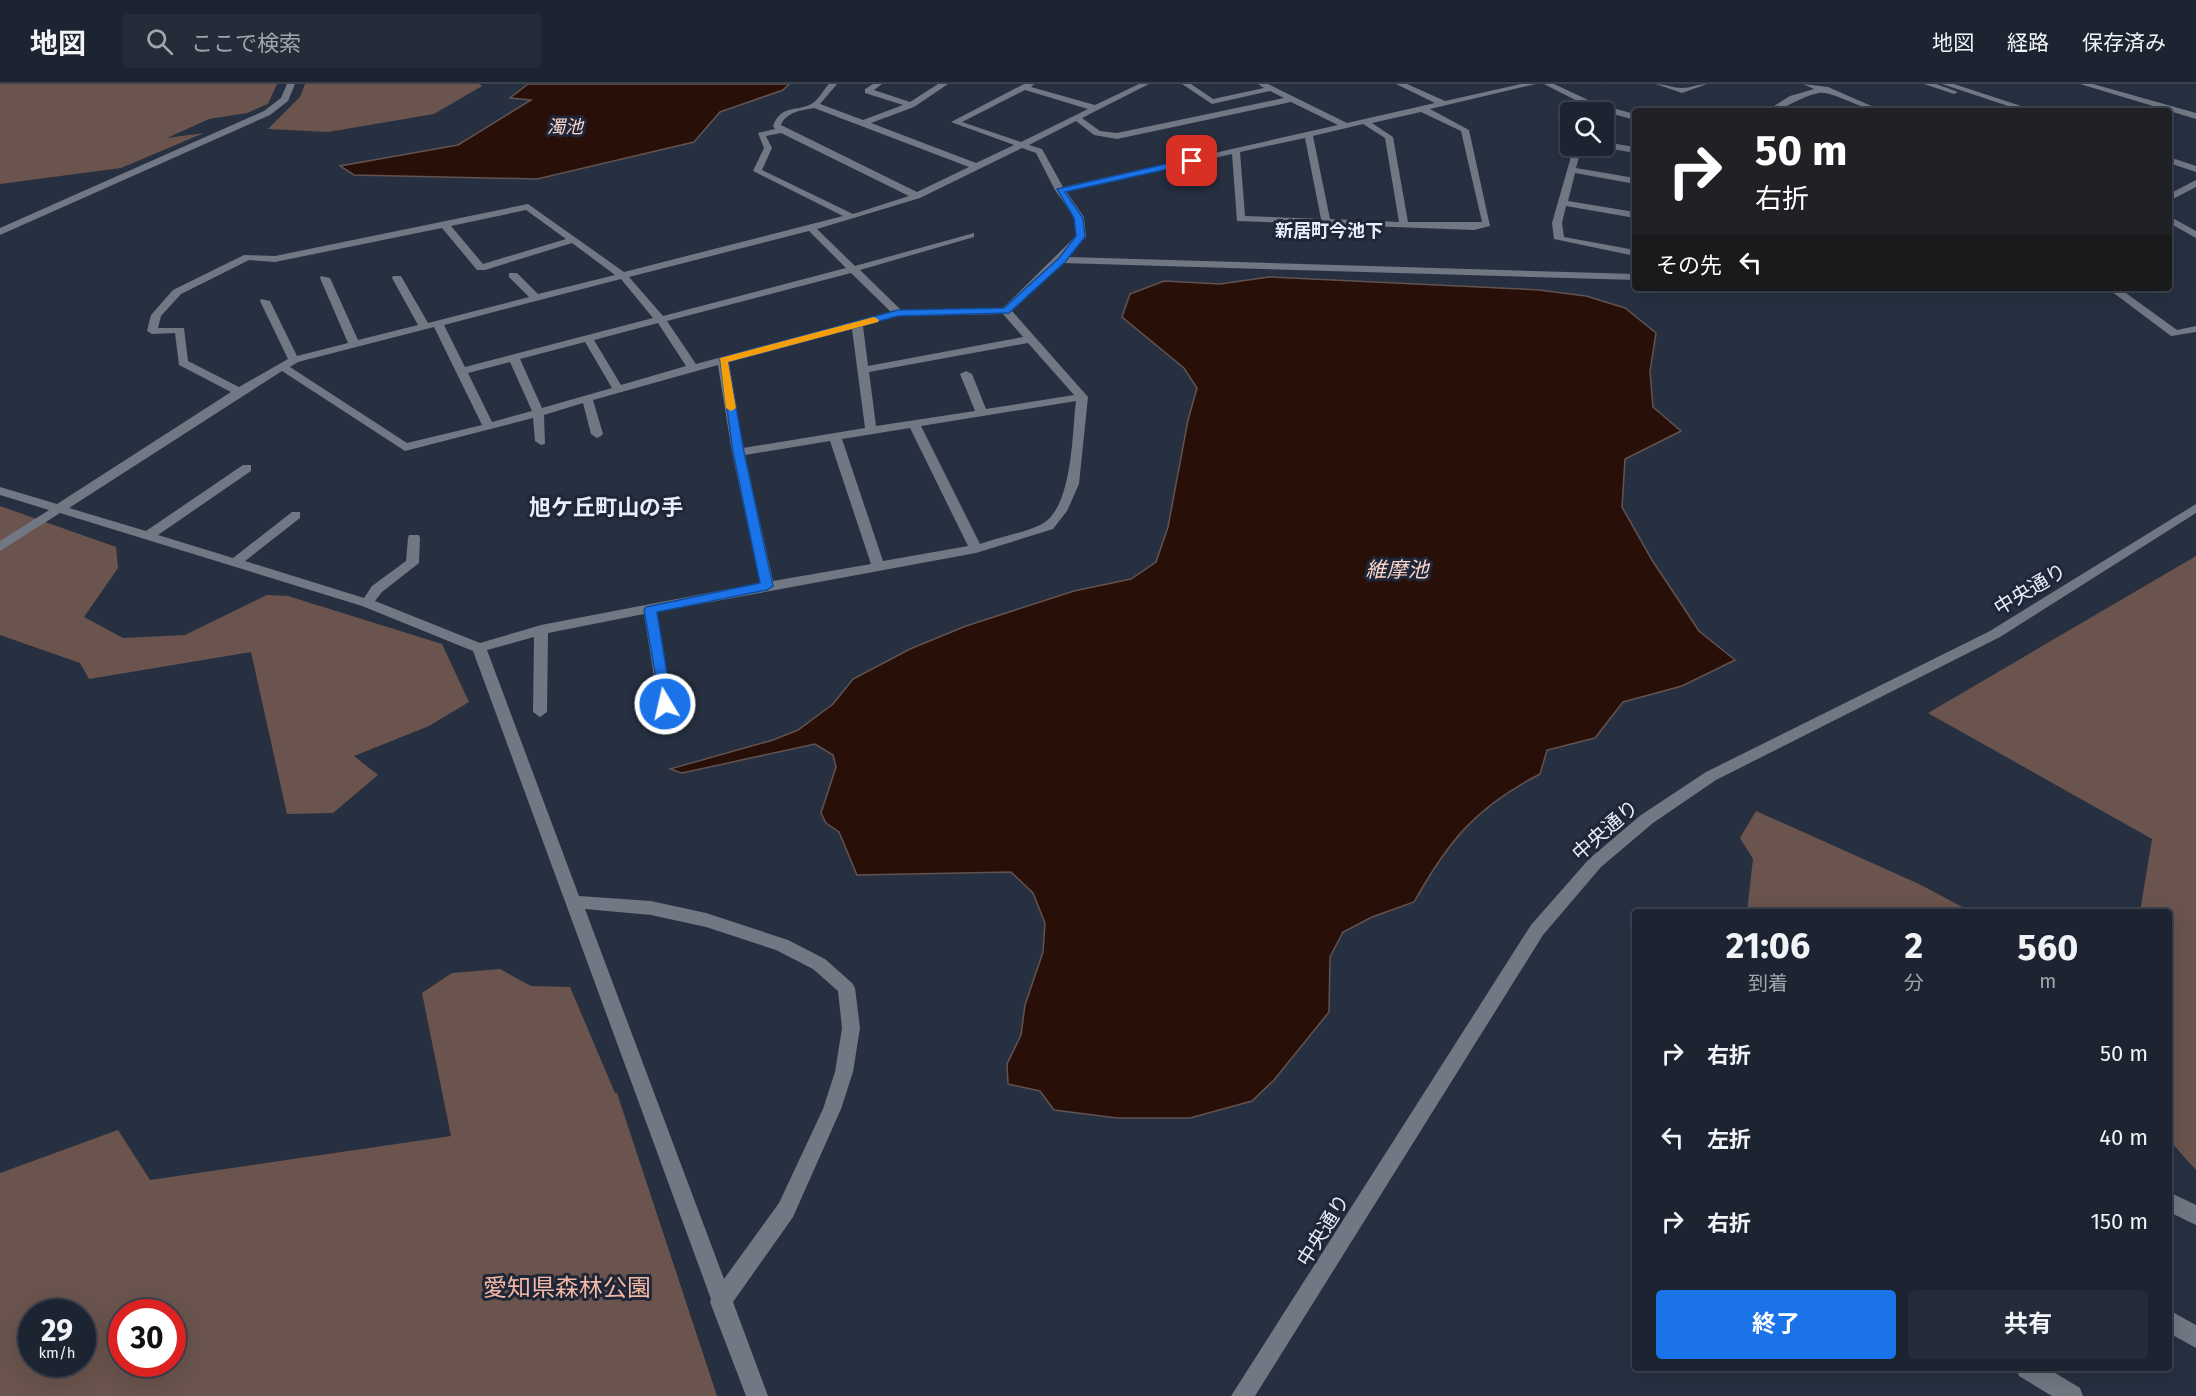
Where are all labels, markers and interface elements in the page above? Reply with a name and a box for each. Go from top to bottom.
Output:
search box [122,14,542,68]
icon: search [143,25,176,58]
text: 地図 [30,27,86,60]
text: ここで検索 [191,30,301,57]
text: 地図 [1932,30,1974,56]
text: 経路 [2007,30,2049,56]
text: 保存済み [2082,30,2166,56]
map controls [1560,102,1614,156]
button: search [1560,102,1614,156]
water label: 濁池 [547,116,585,138]
text: 50 m [1755,126,1848,176]
icon: right [1656,132,1734,210]
pin [1166,135,1217,186]
icon: arrive [1175,144,1208,177]
text: 右折 [1755,183,1809,215]
district label: 新居町今池下 [1275,220,1383,242]
icon: left [1734,246,1767,279]
text: その先 [1656,252,1722,279]
district label: 旭ケ丘町山の手 [529,494,683,521]
water label: 維摩池 [1366,557,1430,583]
street label: 中央通り [1990,558,2070,620]
position arrow [633,672,697,736]
street label: 中央通り [1567,795,1643,865]
text: 21:06 [1726,924,1810,968]
text: 2 [1905,924,1923,968]
text: 560 [2018,926,2078,970]
text: m [2039,969,2057,993]
text: 到着 [1748,971,1788,995]
text: 分 [1904,971,1924,995]
icon: right [1656,1037,1689,1070]
text: 50 m [2100,1040,2148,1067]
text: 右折 [1707,1042,1751,1069]
icon: left [1656,1121,1689,1154]
text: 40 m [2099,1124,2148,1151]
text: 左折 [1707,1126,1751,1153]
street label: 中央通り [1292,1190,1354,1270]
icon: right [1656,1205,1689,1238]
text: 150 m [2090,1208,2148,1235]
text: 右折 [1707,1210,1751,1237]
park label: 愛知県森林公園 [483,1274,651,1302]
button: 終了 [1656,1290,1896,1359]
button: 共有 [1908,1290,2148,1359]
speed limit sign: 30 [108,1299,186,1377]
text: 29 [41,1313,73,1349]
text: km/h [38,1344,76,1362]

